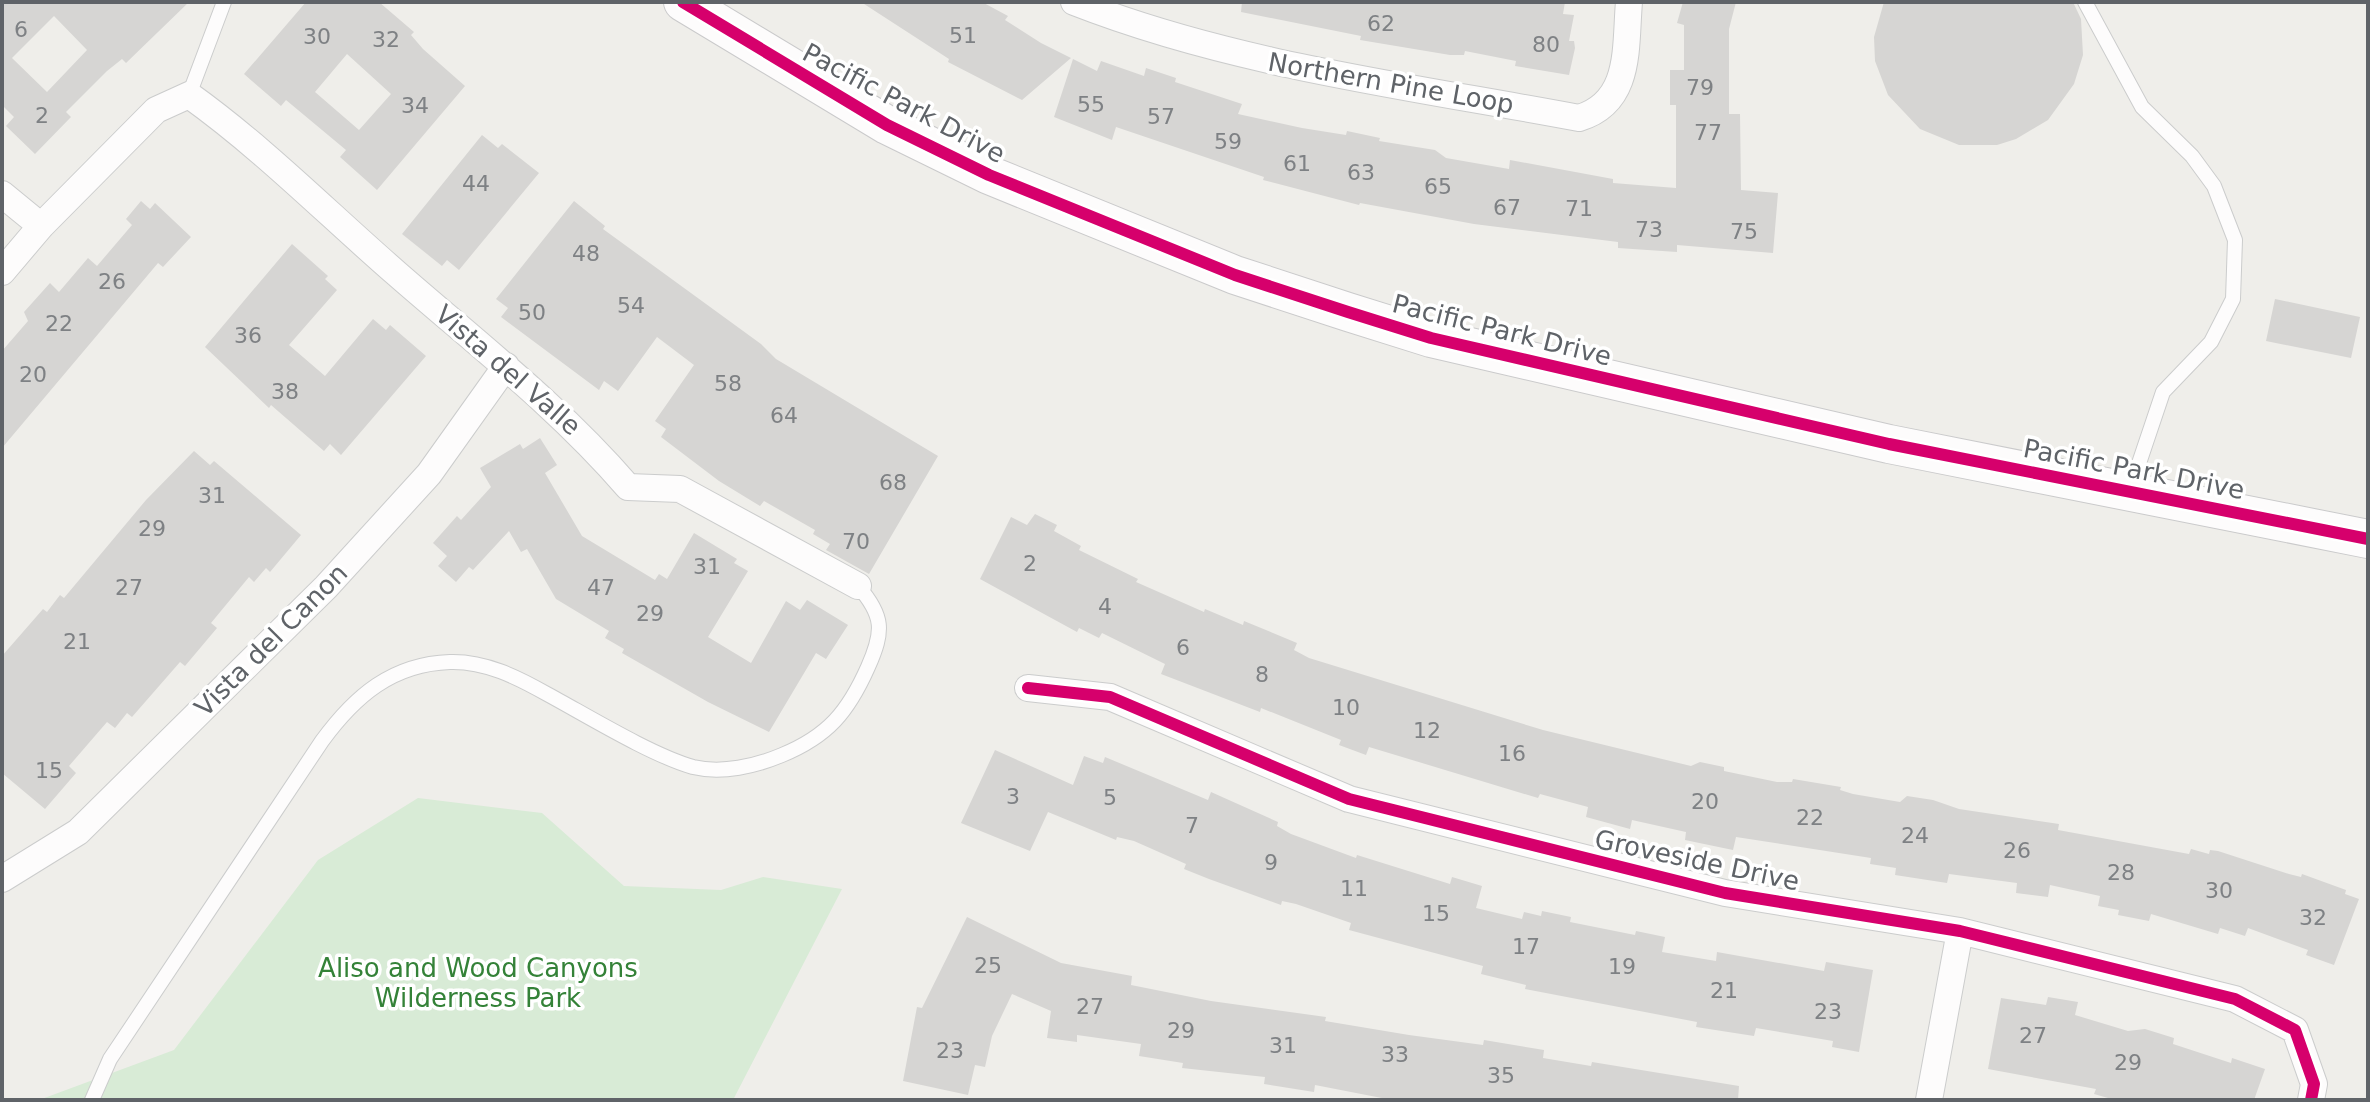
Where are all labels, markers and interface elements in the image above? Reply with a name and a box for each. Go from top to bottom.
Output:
house number: 62 [1367,11,1395,36]
house number: 6 [14,17,28,42]
house number: 51 [949,23,977,48]
house number: 30 [303,24,331,49]
house number: 32 [372,27,400,52]
house number: 80 [1532,32,1560,57]
street label: Pacific Park Drive [798,37,1010,169]
street label: Northern Pine Loop [1266,47,1516,119]
house number: 79 [1686,75,1714,100]
house number: 55 [1077,92,1105,117]
house number: 34 [401,93,429,118]
house number: 2 [35,103,49,128]
house number: 57 [1147,104,1175,129]
house number: 77 [1694,120,1722,145]
house number: 59 [1214,129,1242,154]
house number: 61 [1283,151,1311,176]
house number: 63 [1347,160,1375,185]
house number: 44 [462,171,490,196]
house number: 65 [1424,174,1452,199]
house number: 67 [1493,195,1521,220]
house number: 71 [1565,196,1593,221]
house number: 73 [1635,217,1663,242]
house number: 75 [1730,219,1758,244]
house number: 48 [572,241,600,266]
house number: 26 [98,269,126,294]
street label: Pacific Park Drive [1389,288,1615,372]
house number: 54 [617,293,645,318]
street label: Vista del Valle [429,299,587,441]
house number: 50 [518,300,546,325]
house number: 22 [45,311,73,336]
house number: 36 [234,323,262,348]
house number: 20 [19,362,47,387]
house number: 58 [714,371,742,396]
house number: 38 [271,379,299,404]
house number: 64 [770,403,798,428]
street label: Pacific Park Drive [2021,433,2247,505]
house number: 68 [879,470,907,495]
house number: 31 [198,483,226,508]
house number: 29 [138,516,166,541]
house number: 70 [842,529,870,554]
house number: 2 [1023,551,1037,576]
house number: 31 [693,554,721,579]
street label: Vista del Canon [189,558,353,722]
house number: 27 [115,575,143,600]
house number: 47 [587,575,615,600]
house number: 4 [1098,594,1112,619]
house number: 29 [636,601,664,626]
house number: 21 [63,629,91,654]
house number: 6 [1176,635,1190,660]
house number: 8 [1255,662,1269,687]
house number: 10 [1332,695,1360,720]
house number: 12 [1413,718,1441,743]
house number: 16 [1498,741,1526,766]
house number: 15 [35,758,63,783]
house number: 3 [1006,784,1020,809]
house number: 5 [1103,785,1117,810]
house number: 20 [1691,789,1719,814]
house number: 22 [1796,805,1824,830]
house number: 7 [1185,813,1199,838]
house number: 24 [1901,823,1929,848]
street label: Groveside Drive [1592,824,1802,896]
house number: 26 [2003,838,2031,863]
house number: 9 [1264,850,1278,875]
house number: 28 [2107,860,2135,885]
house number: 11 [1340,876,1368,901]
house number: 30 [2205,878,2233,903]
house number: 15 [1422,901,1450,926]
house number: 32 [2299,905,2327,930]
house number: 17 [1512,934,1540,959]
park label: Aliso and Wood Canyons Wilderness Park [318,953,638,1013]
house number: 25 [974,953,1002,978]
house number: 19 [1608,954,1636,979]
house number: 21 [1710,978,1738,1003]
house number: 27 [1076,994,1104,1019]
house number: 23 [1814,999,1842,1024]
house number: 29 [1167,1018,1195,1043]
house number: 27 [2019,1023,2047,1048]
house number: 31 [1269,1033,1297,1058]
house number: 23 [936,1038,964,1063]
house number: 33 [1381,1042,1409,1067]
house number: 29 [2114,1050,2142,1075]
house number: 35 [1487,1063,1515,1088]

